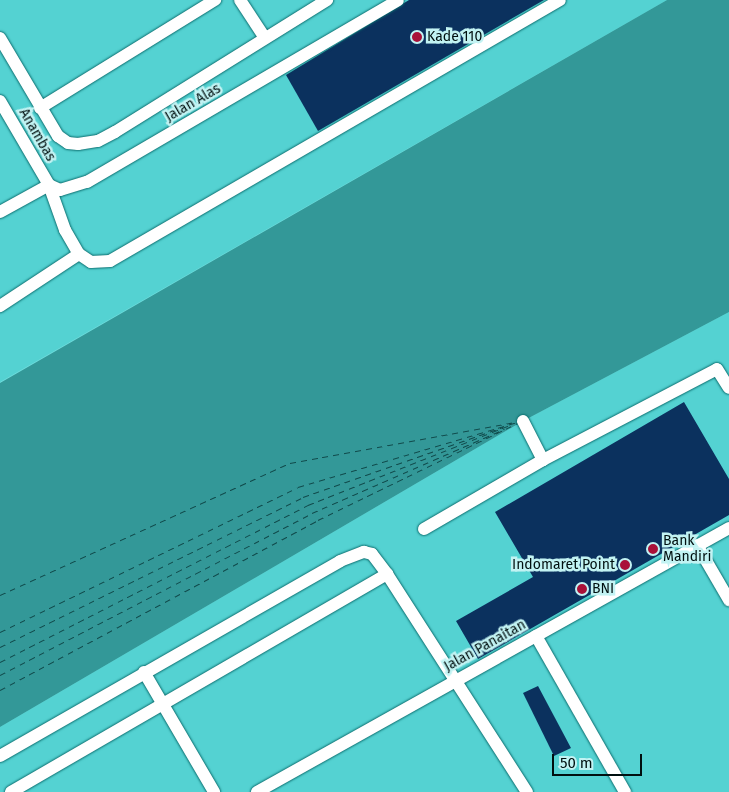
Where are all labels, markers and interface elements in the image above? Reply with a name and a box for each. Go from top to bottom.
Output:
place label: Kade 110 [427,29,482,45]
marker: Kade 110 [411,31,423,43]
street label: Jalan Alas [162,80,224,126]
street label: Anambas [15,106,59,164]
place label: Bank Mandiri [663,533,711,566]
marker: Bank Mandiri [647,543,659,555]
place label: Indomaret Point [512,557,615,573]
marker: Indomaret Point [619,559,631,571]
place label: BNI [592,581,614,597]
marker: BNI [576,583,588,595]
street label: Jalan Panaitan [441,617,529,675]
scale bar [554,744,644,776]
text: 50 m [560,754,593,772]

